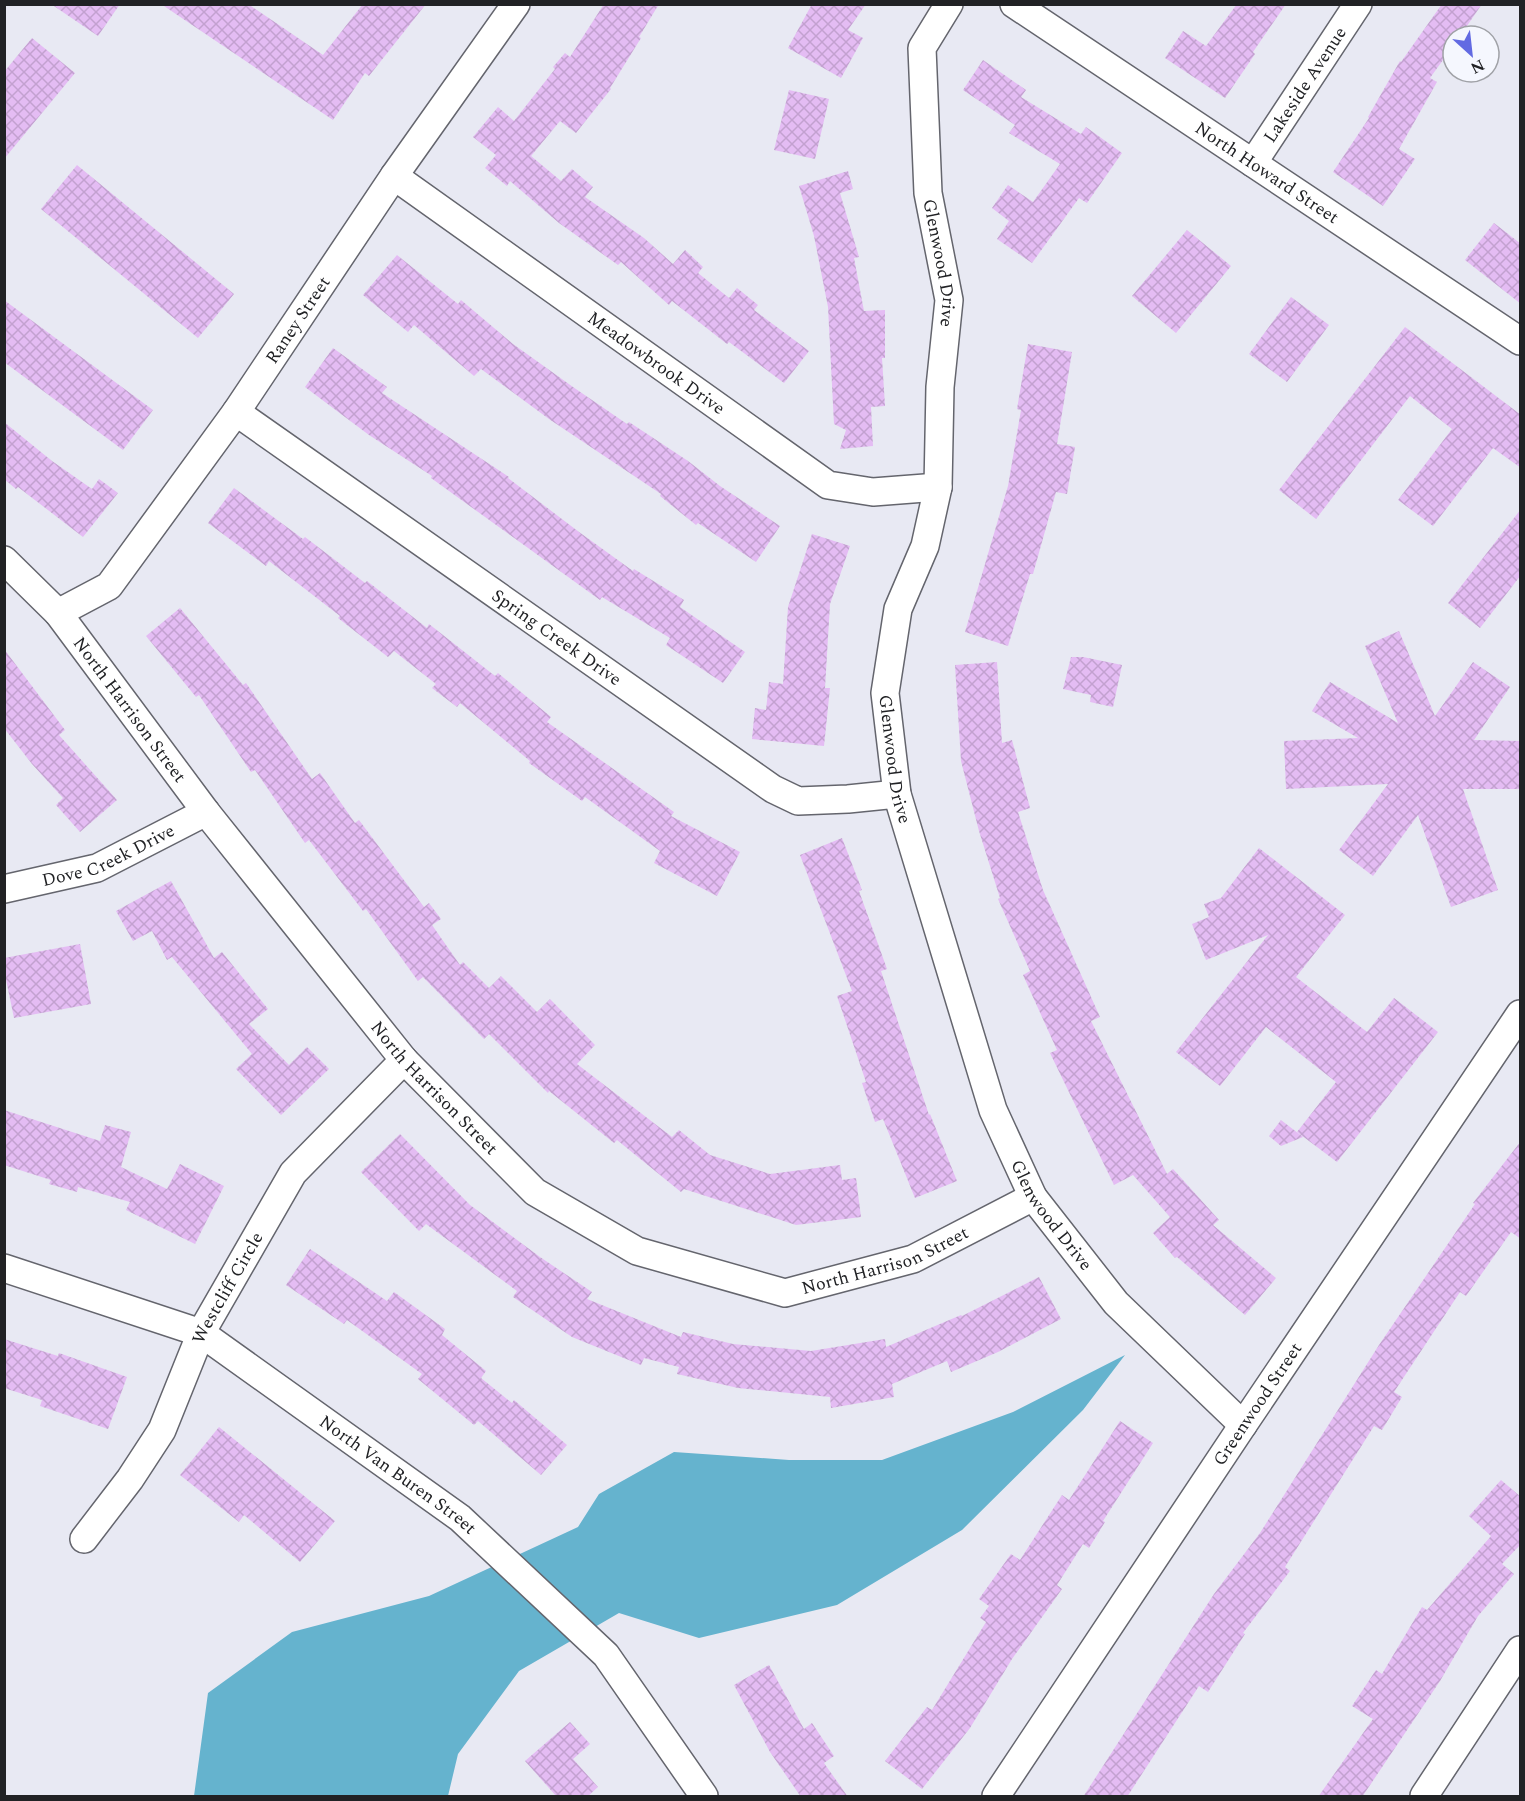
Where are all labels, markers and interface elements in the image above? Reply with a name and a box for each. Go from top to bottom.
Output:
street label: Lakeside Avenue [1257,21,1354,148]
north arrow [1441,24,1501,84]
text: N [1466,53,1489,80]
street label: North Howard Street [1189,115,1344,231]
street label: Glenwood Drive [915,197,962,328]
street label: Raney Street [259,271,337,369]
street label: Meadowbrook Drive [582,305,731,422]
street label: Spring Creek Drive [486,582,627,693]
street label: North Harrison Street [66,631,193,788]
street label: Glenwood Drive [871,693,918,827]
street label: Dove Creek Drive [39,817,180,894]
street label: North Harrison Street [364,1015,504,1161]
street label: Glenwood Drive [1004,1155,1099,1277]
street label: North Harrison Street [799,1220,973,1302]
street label: Westcliff Circle [185,1227,270,1348]
street label: Greenwood Street [1206,1337,1309,1472]
street label: North Van Buren Street [313,1408,483,1541]

